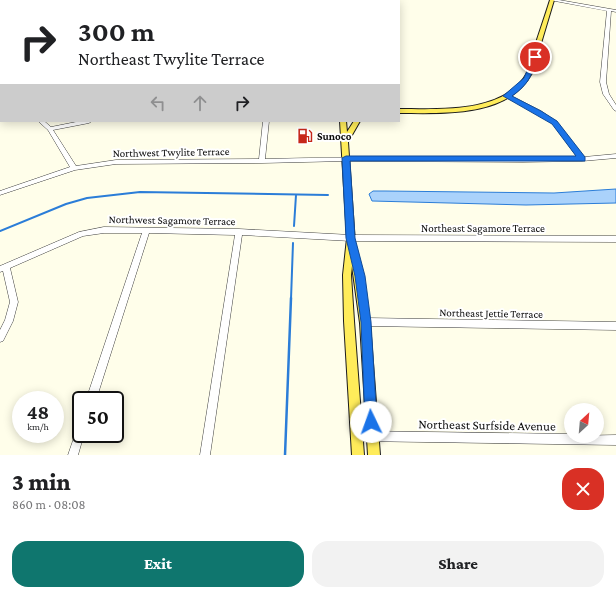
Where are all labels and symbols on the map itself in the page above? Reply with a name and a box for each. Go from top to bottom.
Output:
pin [518,40,552,74]
fuel station icon: Sunoco [296,127,314,145]
place label: Sunoco [317,130,352,142]
street label: Northwest Twylite Terrace [112,145,230,160]
street label: Northwest Sagamore Terrace [108,213,236,228]
street label: Northeast Sagamore Terrace [421,222,545,235]
street label: Northeast Jettie Terrace [439,306,543,321]
speed limit sign: 50 [72,391,124,443]
position arrow [350,401,392,443]
north arrow [564,403,604,443]
street label: Northeast Surfside Avenue [418,416,556,434]

